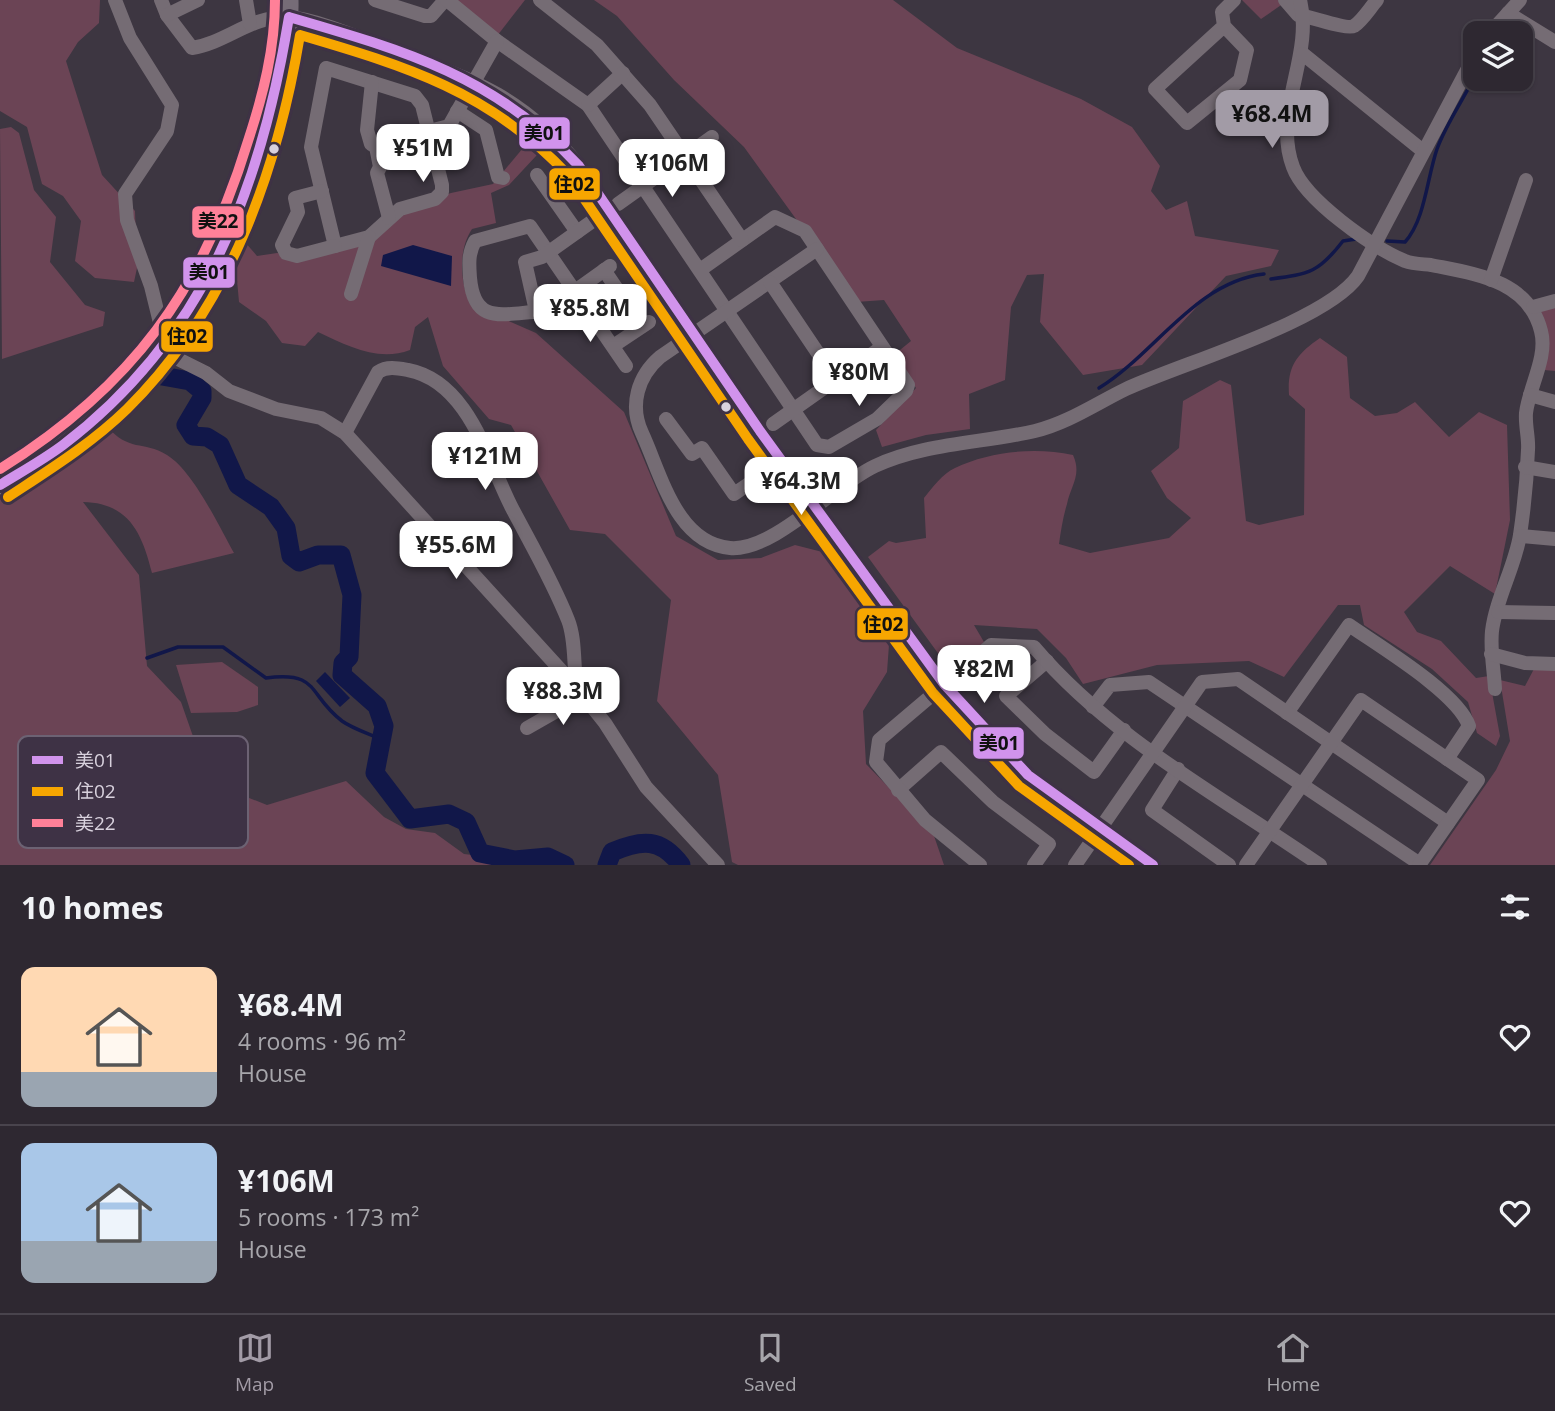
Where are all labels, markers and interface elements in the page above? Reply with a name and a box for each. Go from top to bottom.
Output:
map controls [1463,21,1533,91]
button: layers [1463,21,1533,91]
pin: ¥68.4M [1215,90,1329,150]
text: ¥68.4M [1232,97,1312,129]
line badge: 美01 [518,116,571,150]
text: 美01 [524,120,564,146]
pin: ¥51M [382,124,464,184]
text: ¥51M [392,131,454,163]
pin: ¥106M [623,140,721,199]
unlabelled marker [267,142,281,156]
text: ¥106M [635,146,709,178]
line badge: 住02 [548,167,601,201]
text: 住02 [554,171,594,197]
line badge: 美22 [191,205,245,239]
text: 美22 [198,208,238,234]
line badge: 美01 [182,256,236,289]
text: 美01 [189,259,229,285]
pin: ¥85.8M [533,284,647,344]
text: ¥85.8M [550,291,630,323]
line badge: 住02 [160,320,214,353]
text: 住02 [167,323,207,349]
pin: ¥80M [818,348,900,408]
text: ¥80M [828,355,890,387]
unlabelled marker [719,400,733,414]
pin: ¥121M [436,433,534,492]
text: ¥121M [448,439,522,471]
pin: ¥64.3M [744,458,858,517]
text: ¥64.3M [761,464,841,496]
pin: ¥55.6M [399,522,513,581]
text: ¥55.6M [416,528,496,560]
line badge: 住02 [856,607,909,641]
text: 住02 [863,611,903,637]
pin: ¥82M [943,646,1025,705]
text: ¥82M [953,652,1015,684]
pin: ¥88.3M [506,668,620,727]
text: ¥88.3M [523,674,603,706]
line badge: 美01 [972,726,1025,760]
text: 美01 [979,730,1019,756]
legend [18,736,248,848]
text: 美01 [75,747,116,773]
text: 住02 [75,778,116,804]
text: 美22 [75,810,116,836]
text: 10 homes [21,887,164,928]
icon: filters [1496,888,1534,926]
text: ¥68.4M [238,984,343,1025]
icon: home [77,995,161,1079]
icon: heart [1496,1018,1534,1056]
text: 4 rooms · 96 m² [238,1025,406,1057]
text: House [238,1057,307,1089]
text: ¥106M [238,1160,335,1201]
icon: home [77,1171,161,1255]
icon: heart [1496,1194,1534,1232]
text: 5 rooms · 173 m² [238,1201,419,1233]
text: House [238,1233,307,1265]
tab: Map [235,1329,274,1397]
tab: Saved [744,1329,797,1397]
tab: Home [1266,1329,1320,1397]

